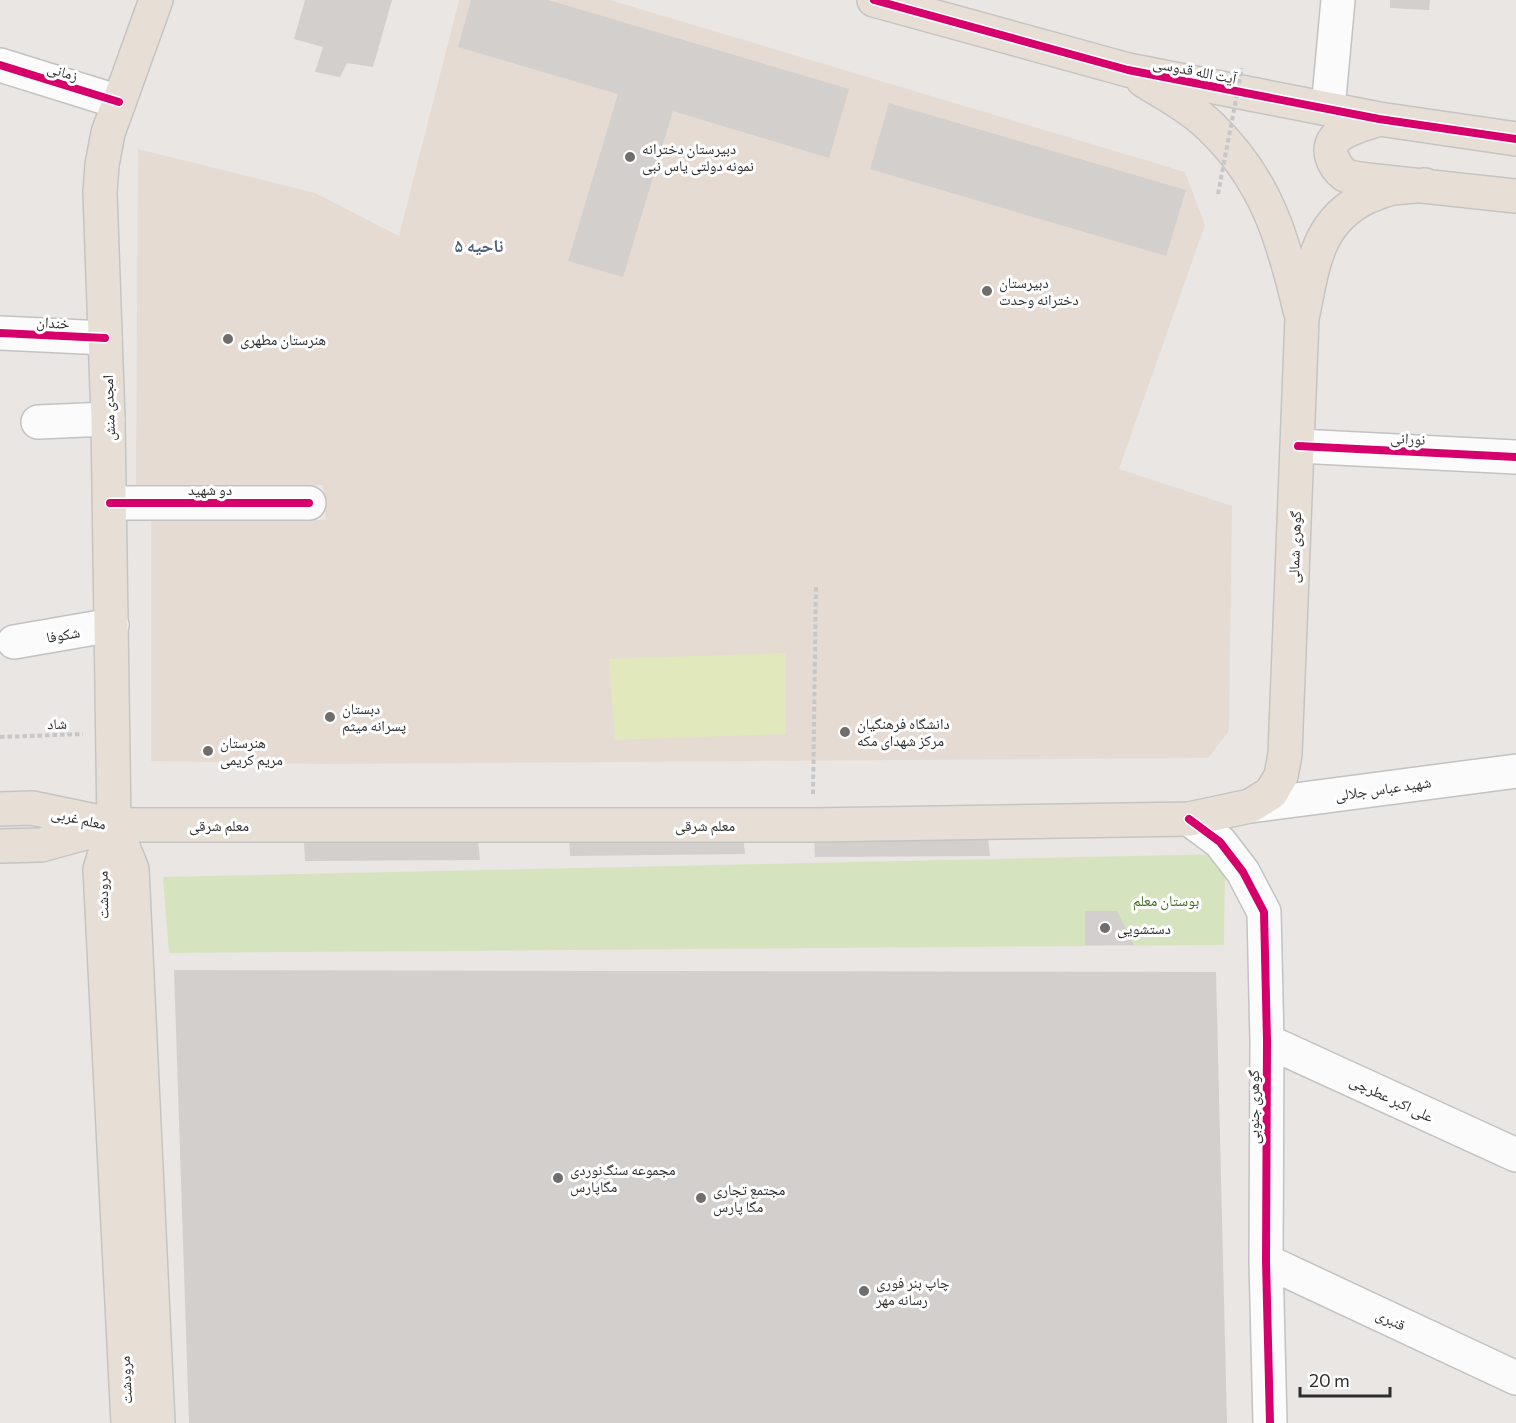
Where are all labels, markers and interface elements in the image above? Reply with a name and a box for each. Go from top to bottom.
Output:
street label: آیت الله قدوسی [1151,53,1239,89]
street label: زمانی [45,58,81,86]
place label: دبیرستان دخترانه نمونه دولتی یاس نبی [642,139,754,176]
marker: دبیرستان دخترانه نمونه دولتی یاس نبی [623,150,637,164]
district label: ناحیه ۵ [455,234,504,256]
place label: دبیرستان دخترانه وحدت [999,273,1079,309]
marker: دبیرستان دخترانه وحدت [980,284,994,298]
street label: خندان [36,312,71,334]
place label: هنرستان مطهری [240,330,326,350]
marker: هنرستان مطهری [221,332,235,346]
street label: امجدی منش [98,375,120,441]
street label: نورانی [1390,428,1426,450]
street label: دو شهید [188,480,232,499]
street label: گوهری شمالی [1284,510,1306,584]
street label: شکوفا [45,622,82,647]
place label: دبستان پسرانه میثم [342,699,406,736]
marker: دبستان پسرانه میثم [323,710,337,724]
street label: شاد [47,714,67,732]
place label: دانشگاه فرهنگیان مرکز شهدای مکه [857,714,950,751]
marker: دانشگاه فرهنگیان مرکز شهدای مکه [838,725,852,739]
place label: هنرستان مریم کریمی [220,733,283,770]
marker: هنرستان مریم کریمی [201,744,215,758]
street label: شهید عباس جلالی [1334,772,1433,806]
street label: معلم غربی [50,803,108,835]
street label: معلم شرقی [189,816,249,836]
street label: معلم شرقی [675,816,735,836]
street label: مرودشت [93,871,112,919]
park label: بوستان معلم [1133,891,1199,911]
place label: دستشویی [1117,919,1171,939]
marker: دستشویی [1098,921,1112,935]
street label: گوهری جنوبی [1244,1069,1264,1144]
street label: علی اکبر عطرچی [1346,1071,1437,1127]
place label: مجموعه سنگ‌نوردی مگاپارس [570,1160,676,1197]
marker: مجموعه سنگ‌نوردی مگاپارس [551,1171,565,1185]
place label: مجتمع تجاری مگا پارس [713,1180,786,1217]
marker: مجتمع تجاری مگا پارس [694,1191,708,1205]
place label: چاپ بنر فوری رسانه مهر [875,1273,950,1309]
marker: چاپ بنر فوری رسانه مهر [857,1284,871,1298]
street label: قنبری [1373,1304,1409,1335]
street label: مرودشت [115,1355,136,1405]
scale bar [1300,1360,1390,1398]
text: 20 m [1309,1369,1350,1391]

